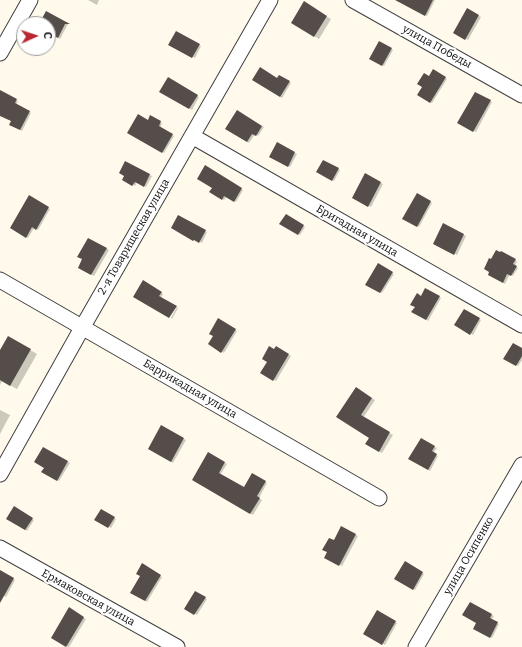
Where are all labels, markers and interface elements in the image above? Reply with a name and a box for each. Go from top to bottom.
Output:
north arrow [16,16,56,56]
street label: улица Победы [400,23,474,71]
text: С [41,32,54,39]
street label: 2-я Товарищеская улица [95,177,173,297]
street label: Бригадная улица [314,202,400,260]
street label: Баррикадная улица [141,357,239,421]
street label: улица Осипенко [441,514,497,598]
street label: Ермаковская улица [39,567,137,629]

